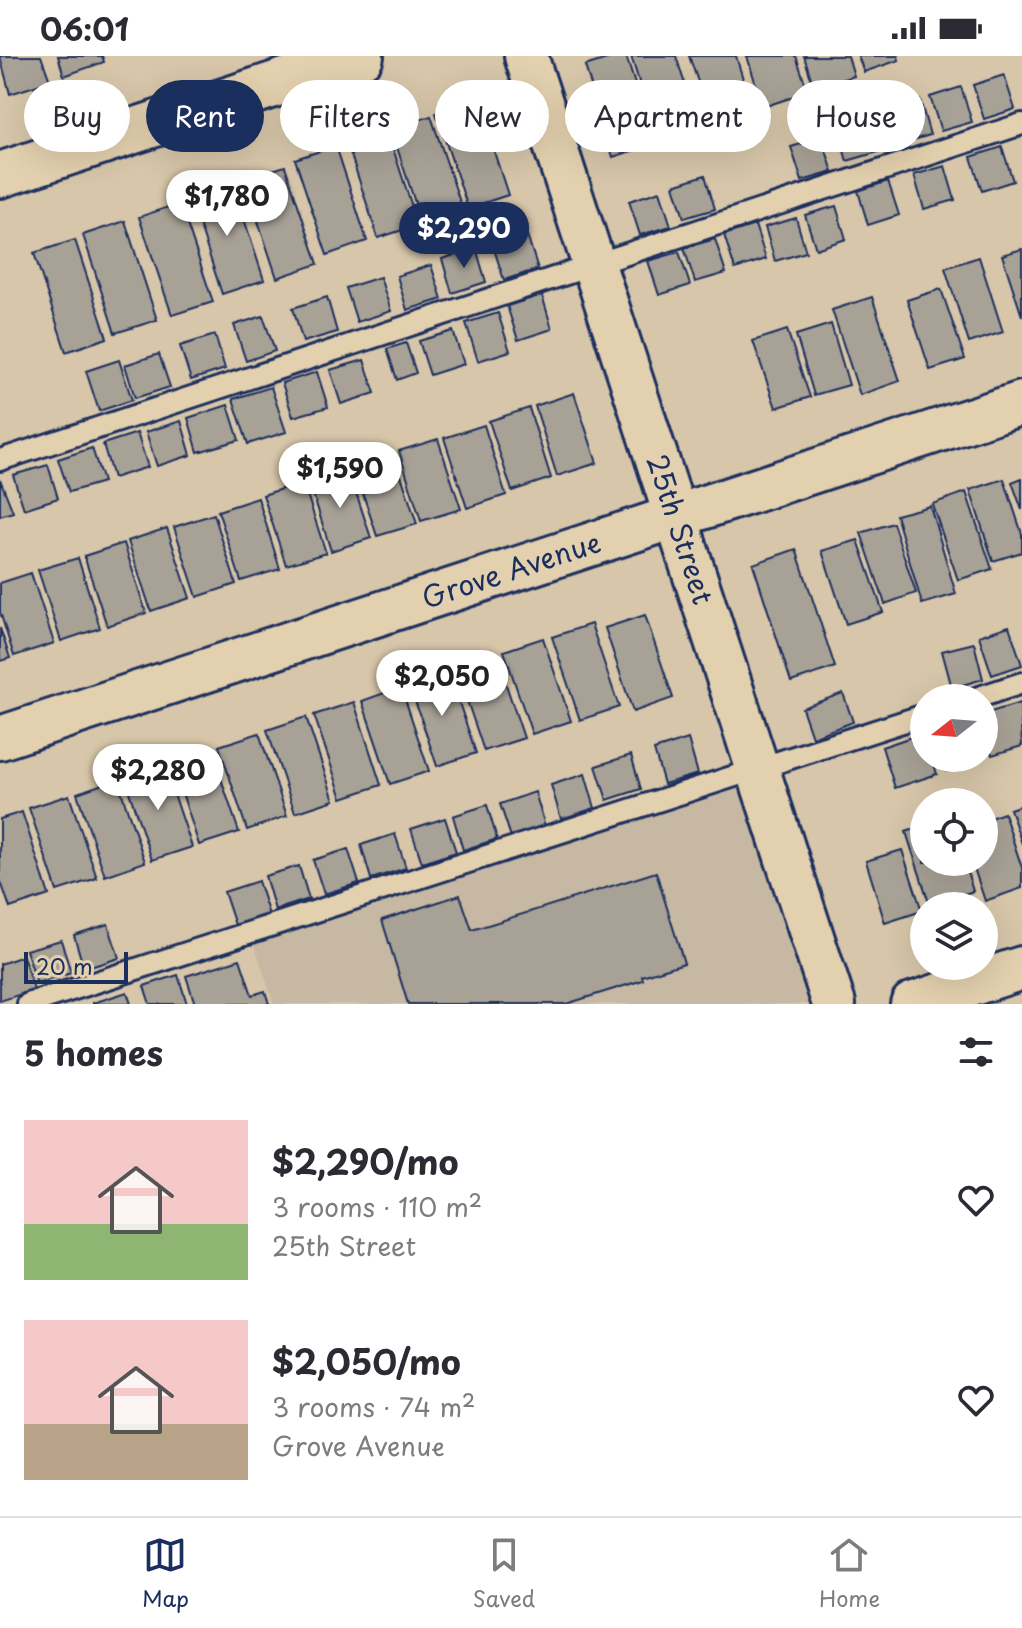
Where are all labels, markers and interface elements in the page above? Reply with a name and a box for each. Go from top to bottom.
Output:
text: 06:01 [40,6,129,51]
chip: Buy [24,80,130,152]
chip: Rent [146,80,264,152]
chip: Filters [280,80,419,152]
chip: New [435,80,549,152]
chip: Apartment [565,80,771,152]
chip: House [787,80,925,152]
pin: $1,780 [162,170,292,238]
text: $1,780 [184,176,270,215]
pin: $2,290 [399,202,529,270]
text: $2,290 [417,208,511,247]
pin: $1,590 [275,442,405,510]
text: $1,590 [297,448,383,487]
street label: 25th Street [637,449,726,610]
street label: Grove Avenue [416,520,606,618]
pin: $2,050 [377,650,507,718]
text: $2,050 [394,656,490,695]
north arrow [910,684,998,772]
map controls [910,684,998,980]
pin: $2,280 [93,744,223,812]
text: $2,280 [111,750,205,789]
button: locate [910,788,998,876]
button: layers [910,892,998,980]
scale bar [24,948,128,984]
text: 20 m [36,949,93,982]
text: 5 homes [24,1026,163,1078]
icon: filters [954,1030,998,1074]
text: $2,290/mo [272,1135,458,1187]
icon: home [88,1152,184,1248]
icon: heart [954,1178,998,1222]
text: 3 rooms · 110 m² [272,1187,482,1226]
text: 25th Street [272,1226,416,1265]
text: $2,050/mo [272,1335,461,1387]
icon: home [88,1352,184,1448]
icon: heart [954,1378,998,1422]
text: 3 rooms · 74 m² [272,1387,476,1426]
text: Grove Avenue [272,1426,445,1465]
tab: Map [142,1533,189,1614]
tab: Saved [473,1533,535,1614]
tab: Home [819,1533,880,1614]

